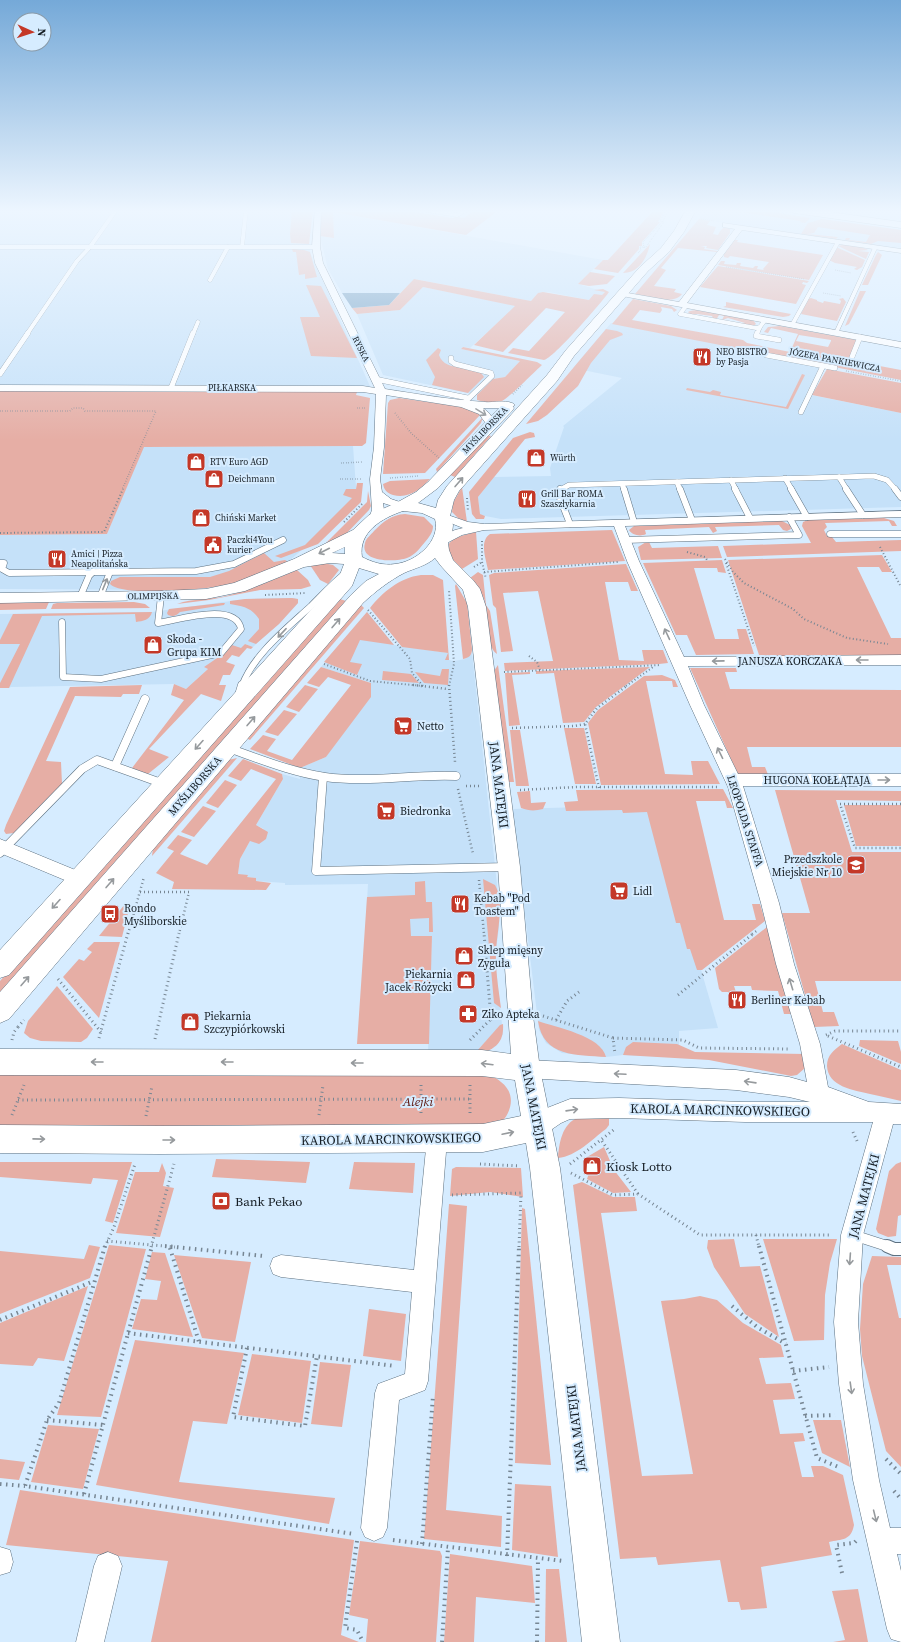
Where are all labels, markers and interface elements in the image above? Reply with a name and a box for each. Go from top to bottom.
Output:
north arrow [12,12,52,52]
text: N [34,28,49,37]
street label: RYSKA [350,334,372,364]
street label: JÓZEFA PANKIEWICZA [787,345,882,375]
restaurant icon: NEO BISTRO by Pasja [691,346,713,368]
place label: NEO BISTRO by Pasja [716,346,767,368]
street label: PIŁKARSKA [208,382,256,394]
street label: MYŚLIBORSKA [460,404,510,456]
one-way arrow [475,408,487,416]
shop icon: Würth [525,447,547,469]
shop icon: RTV Euro AGD [185,451,207,473]
place label: Würth [550,452,576,464]
place label: RTV Euro AGD [210,456,268,468]
shop icon: Deichmann [203,468,225,490]
place label: Deichmann [228,473,275,485]
one-way arrow [454,477,463,487]
restaurant icon: Grill Bar ROMA Szaszłykarnia [516,488,538,510]
place label: Grill Bar ROMA Szaszłykarnia [541,488,603,510]
shop icon: Chiński Market [190,507,212,529]
place label: Chiński Market [215,512,276,524]
public building icon: Paczki4You kurier [202,534,224,556]
place label: Paczki4You kurier [227,534,272,556]
one-way arrow [319,547,331,555]
restaurant icon: Amici | Pizza Neapolitańska [46,548,68,570]
place label: Amici | Pizza Neapolitańska [71,548,129,570]
one-way arrow [102,579,110,591]
street label: OLIMPIJSKA [127,590,179,602]
one-way arrow [331,618,340,628]
one-way arrow [277,628,286,639]
one-way arrow [663,628,670,640]
place label: Skoda - Grupa KIM [167,632,221,660]
shop icon: Skoda - Grupa KIM [142,634,164,656]
street label: JANUSZA KORCZAKA [737,654,843,669]
one-way arrow [856,656,869,664]
one-way arrow [712,657,725,665]
supermarket icon: Netto [392,715,414,737]
one-way arrow [246,716,255,727]
place label: Netto [417,719,444,734]
one-way arrow [195,740,204,750]
street label: JANA MATEJKI [485,740,513,829]
one-way arrow [716,747,723,759]
street label: MYŚLIBORSKA [165,753,225,819]
street label: LEOPOLDA STAFFA [723,773,767,869]
street label: HUGONA KOŁŁĄTAJA [763,773,871,788]
one-way arrow [877,776,890,784]
supermarket icon: Biedronka [375,800,397,822]
place label: Biedronka [400,804,451,819]
place label: Przedszkole Miejskie Nr 10 [772,852,842,880]
school or university icon: Przedszkole Miejskie Nr 10 [845,854,867,876]
one-way arrow [106,878,115,888]
supermarket icon: Lidl [608,880,630,902]
place label: Lidl [633,884,652,899]
place label: Kebab "Pod Toastem" [474,891,531,919]
restaurant icon: Kebab "Pod Toastem" [449,893,471,915]
one-way arrow [52,899,61,909]
place label: Rondo Myśliborskie [124,901,187,929]
bus stop icon: Rondo Myśliborskie [99,903,121,925]
place label: Sklep mięsny Zyguła [478,943,543,971]
shop icon: Sklep mięsny Zyguła [453,945,475,967]
place label: Piekarnia Jacek Różycki [384,967,452,995]
shop icon: Piekarnia Jacek Różycki [455,969,477,991]
one-way arrow [21,976,30,987]
one-way arrow [787,977,794,990]
restaurant icon: Berliner Kebab [726,989,748,1011]
place label: Berliner Kebab [751,993,825,1008]
pharmacy icon: Ziko Apteka [457,1003,479,1025]
place label: Ziko Apteka [482,1007,540,1022]
place label: Piekarnia Szczypiórkowski [204,1009,285,1037]
shop icon: Piekarnia Szczypiórkowski [179,1011,201,1033]
one-way arrow [91,1058,104,1066]
one-way arrow [221,1058,234,1066]
one-way arrow [351,1059,364,1067]
one-way arrow [481,1060,494,1068]
street label: JANA MATEJKI [517,1062,551,1152]
one-way arrow [614,1070,627,1077]
one-way arrow [744,1078,757,1086]
park label: Alejki [402,1093,433,1110]
street label: KAROLA MARCINKOWSKIEGO [630,1100,810,1120]
one-way arrow [565,1106,578,1114]
street label: KAROLA MARCINKOWSKIEGO [301,1129,481,1149]
one-way arrow [502,1129,515,1137]
one-way arrow [32,1135,45,1143]
one-way arrow [162,1136,175,1144]
street label: JANA MATEJKI [844,1152,884,1241]
shop icon: Kiosk Lotto [581,1155,603,1177]
place label: Kiosk Lotto [606,1158,672,1175]
bank icon: Bank Pekao [210,1190,232,1212]
place label: Bank Pekao [235,1193,303,1210]
one-way arrow [847,1252,854,1265]
one-way arrow [847,1381,855,1394]
street label: JANA MATEJKI [562,1384,590,1473]
one-way arrow [871,1509,879,1522]

